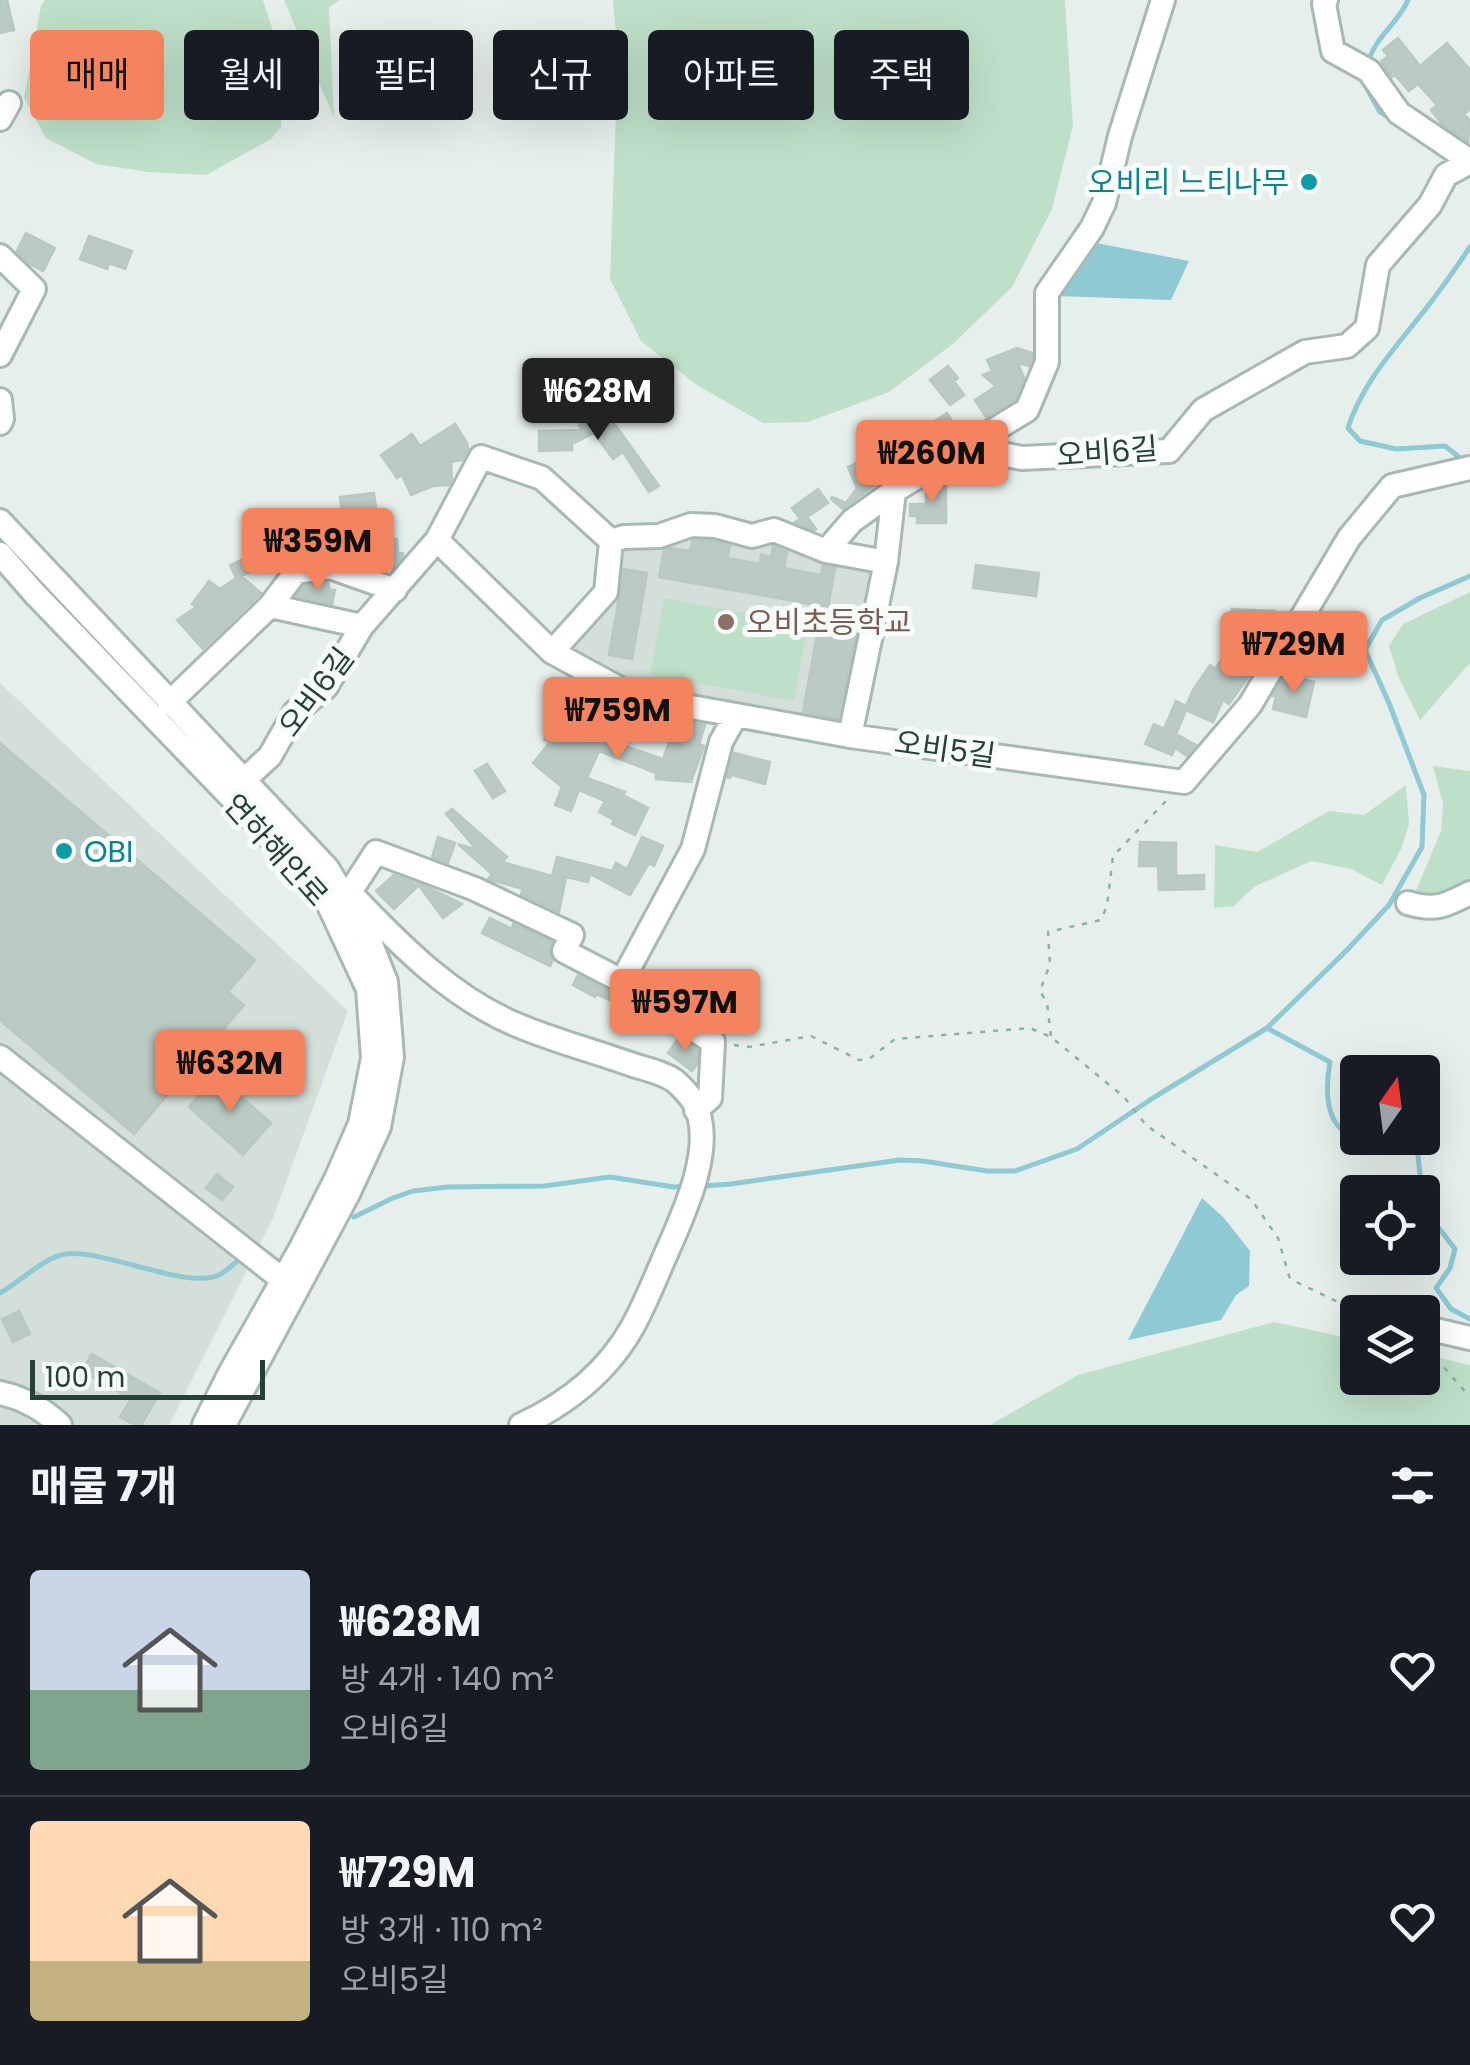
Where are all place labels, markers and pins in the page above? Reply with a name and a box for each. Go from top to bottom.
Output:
place label: 오비리 느티나무 [1088,161,1289,204]
marker: 오비리 느티나무 [1298,171,1320,193]
pin: ₩628M [528,358,668,443]
pin: ₩260M [862,420,1002,505]
pin: ₩359M [248,508,388,593]
place label: 오비초등학교 [746,601,912,644]
marker: 오비초등학교 [715,611,737,633]
pin: ₩729M [1224,611,1364,696]
pin: ₩759M [548,677,688,762]
place label: OBI [84,830,133,873]
marker: OBI [53,840,75,862]
pin: ₩597M [615,969,755,1054]
pin: ₩632M [160,1030,300,1115]

